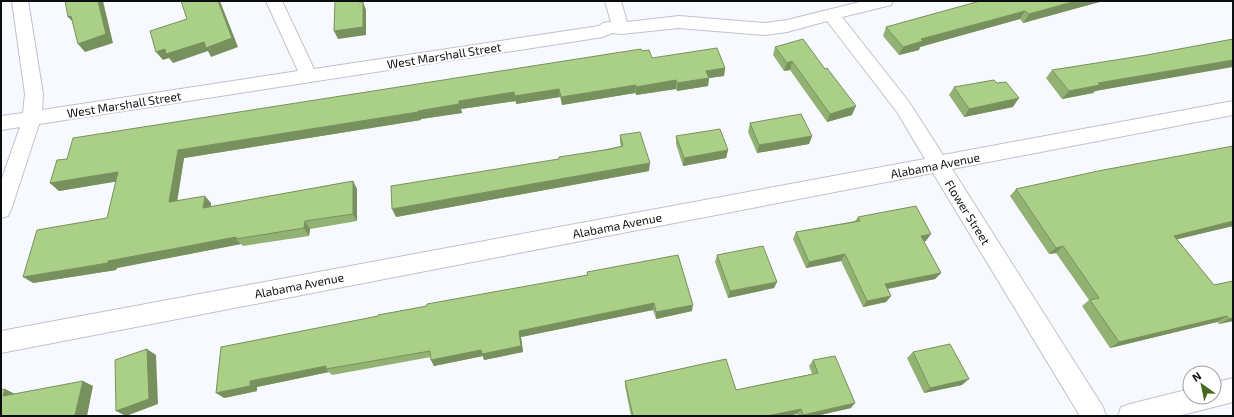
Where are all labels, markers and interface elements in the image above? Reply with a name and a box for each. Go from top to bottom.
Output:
street label: West Marshall Street [386,39,502,71]
street label: West Marshall Street [66,88,182,120]
street label: Alabama Avenue [889,149,981,181]
street label: Flower Street [943,177,994,247]
street label: Alabama Avenue [571,209,663,241]
street label: Alabama Avenue [253,269,345,301]
north arrow [1182,365,1222,405]
text: N [1189,369,1203,384]

